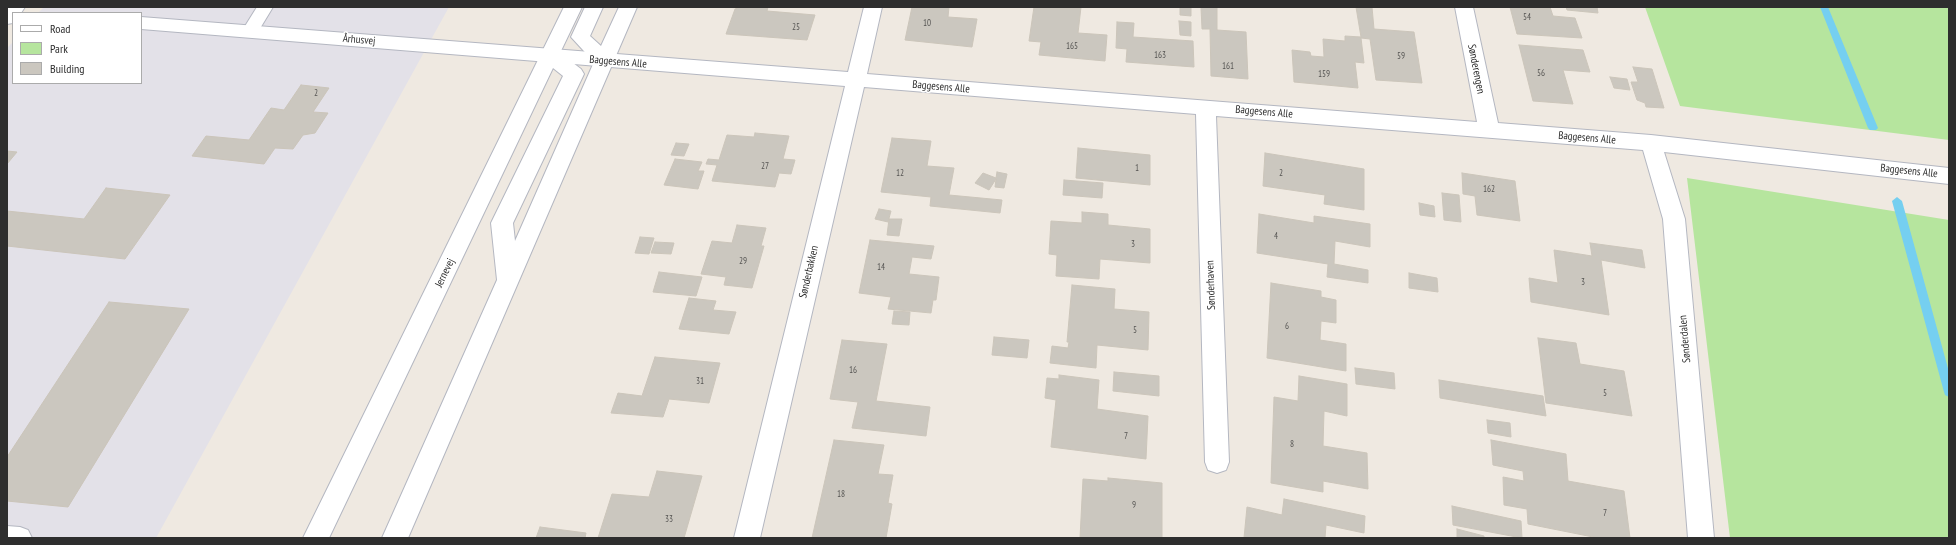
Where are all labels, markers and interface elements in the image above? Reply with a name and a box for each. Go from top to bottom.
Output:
legend [12,12,142,84]
house number: 54 [1523,12,1531,22]
house number: 10 [923,18,931,28]
text: Road [50,21,70,36]
house number: 25 [792,22,800,32]
street label: Århusvej [342,32,376,48]
text: Park [50,41,68,56]
house number: 165 [1066,41,1078,51]
street label: Sønderengen [1465,43,1487,95]
house number: 163 [1154,50,1166,60]
house number: 59 [1397,51,1405,61]
street label: Baggesens Alle [589,53,647,71]
text: Building [50,61,85,76]
house number: 161 [1222,61,1234,71]
house number: 56 [1537,68,1545,78]
house number: 159 [1318,69,1330,79]
street label: Baggesens Alle [912,78,970,96]
house number: 2 [314,88,318,98]
street label: Baggesens Alle [1235,103,1293,121]
street label: Baggesens Alle [1558,129,1616,147]
house number: 27 [761,161,769,171]
street label: Baggesens Alle [1880,161,1938,181]
house number: 1 [1135,163,1139,173]
house number: 12 [896,168,904,178]
house number: 2 [1279,168,1283,178]
house number: 162 [1483,184,1495,194]
house number: 4 [1274,231,1278,241]
house number: 3 [1131,239,1135,249]
street label: Sønderbakken [797,244,821,300]
street label: Jernevej [432,256,458,290]
house number: 29 [739,256,747,266]
street label: Sønderhaven [1204,260,1218,310]
house number: 14 [877,262,885,272]
house number: 3 [1581,277,1585,287]
street label: Sønderdalen [1676,315,1694,363]
house number: 6 [1285,321,1289,331]
house number: 5 [1133,325,1137,335]
house number: 16 [849,365,857,375]
house number: 31 [696,376,704,386]
house number: 5 [1603,388,1607,398]
house number: 7 [1124,431,1128,441]
house number: 8 [1290,439,1294,449]
house number: 18 [837,489,845,499]
house number: 9 [1132,500,1136,510]
house number: 7 [1603,508,1607,518]
house number: 33 [665,514,673,524]

